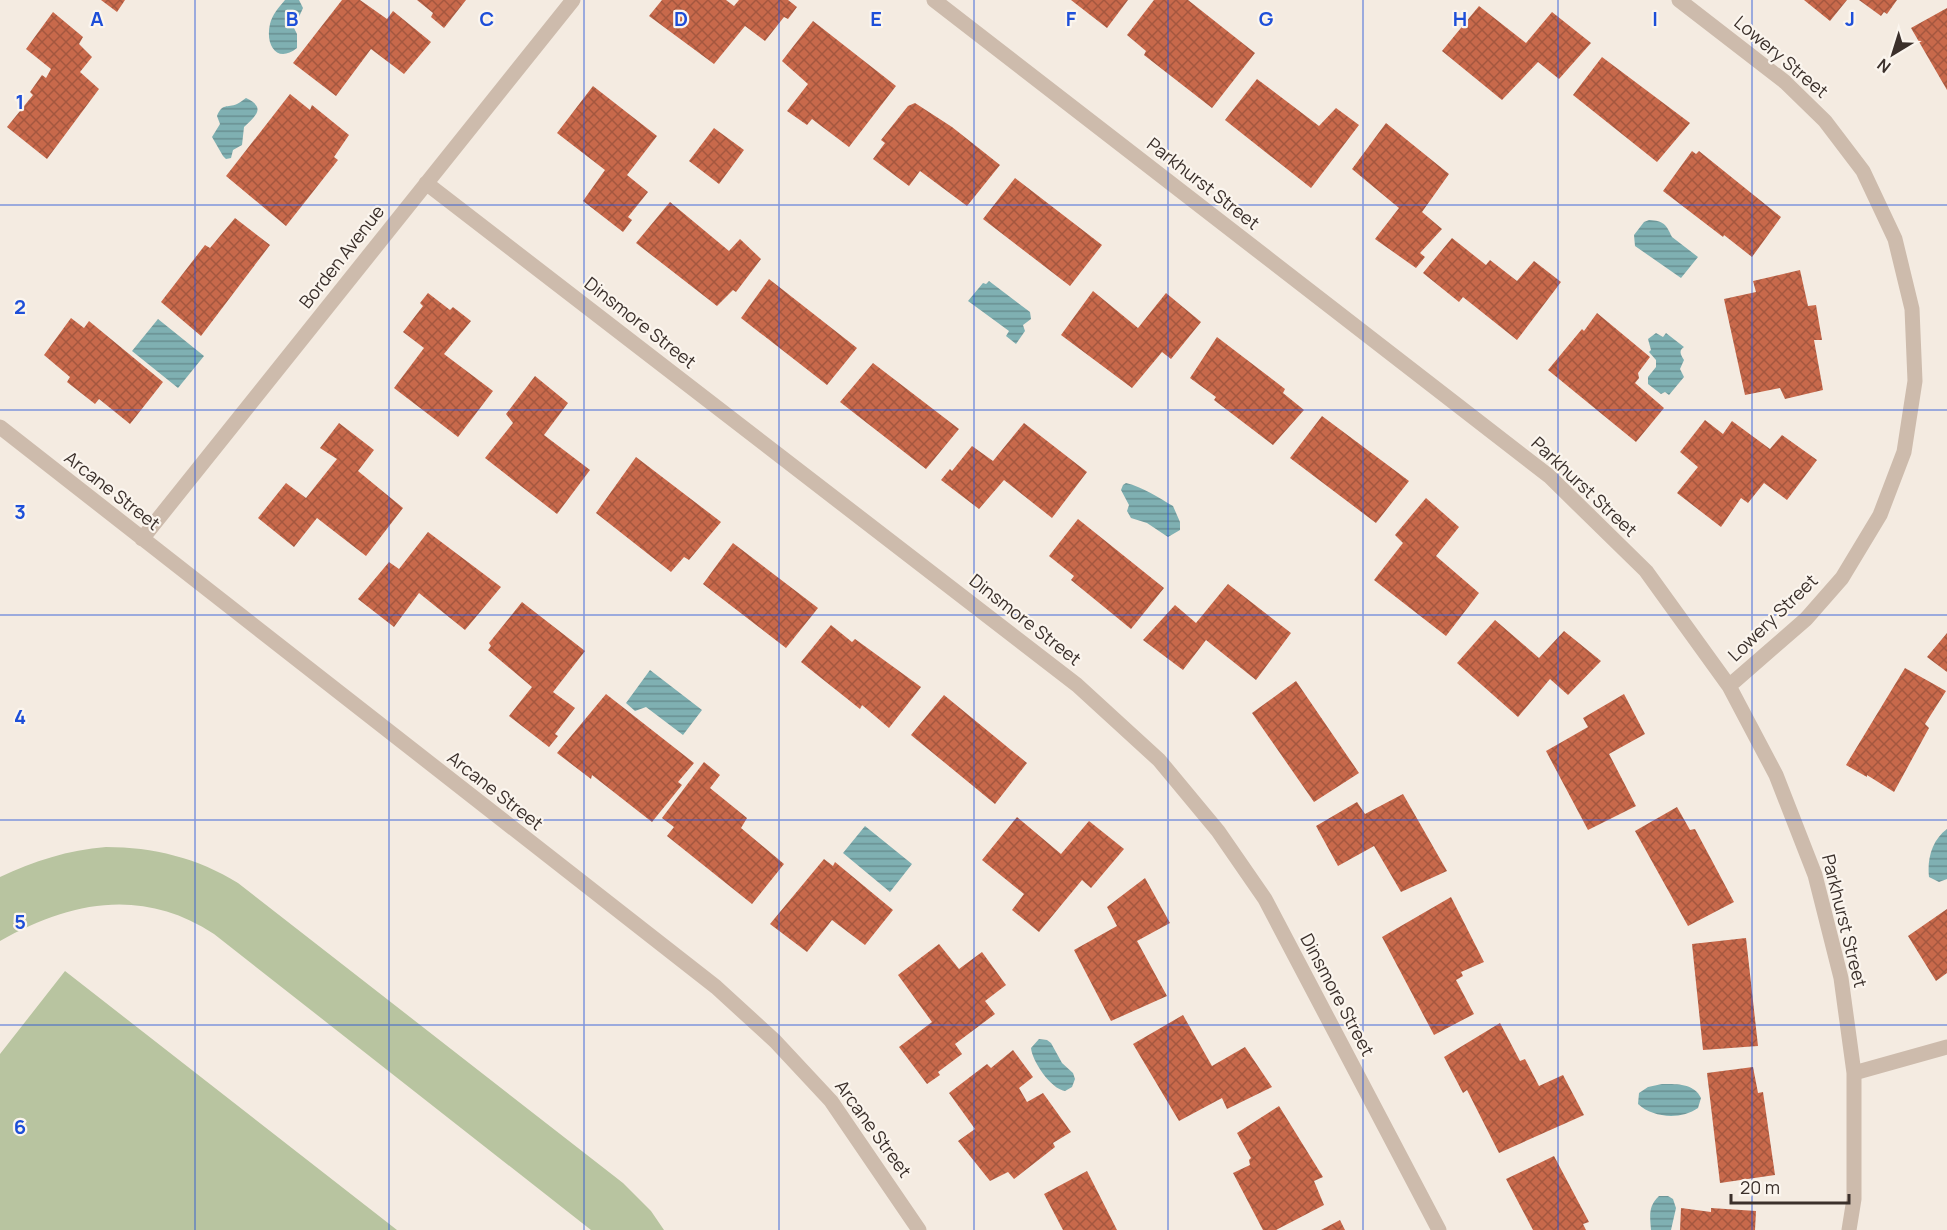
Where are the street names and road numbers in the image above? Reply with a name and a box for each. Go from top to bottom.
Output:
street label: Lowery Street [1730,10,1834,103]
street label: Parkhurst Street [1142,132,1265,235]
street label: Borden Avenue [293,200,389,313]
street label: Dinsmore Street [580,271,701,373]
street label: Parkhurst Street [1527,431,1643,542]
street label: Arcane Street [60,445,165,535]
street label: Dinsmore Street [965,568,1086,670]
street label: Lowery Street [1722,568,1822,666]
street label: Arcane Street [443,745,548,835]
street label: Parkhurst Street [1817,852,1873,990]
street label: Dinsmore Street [1295,929,1380,1060]
street label: Arcane Street [830,1075,917,1182]

